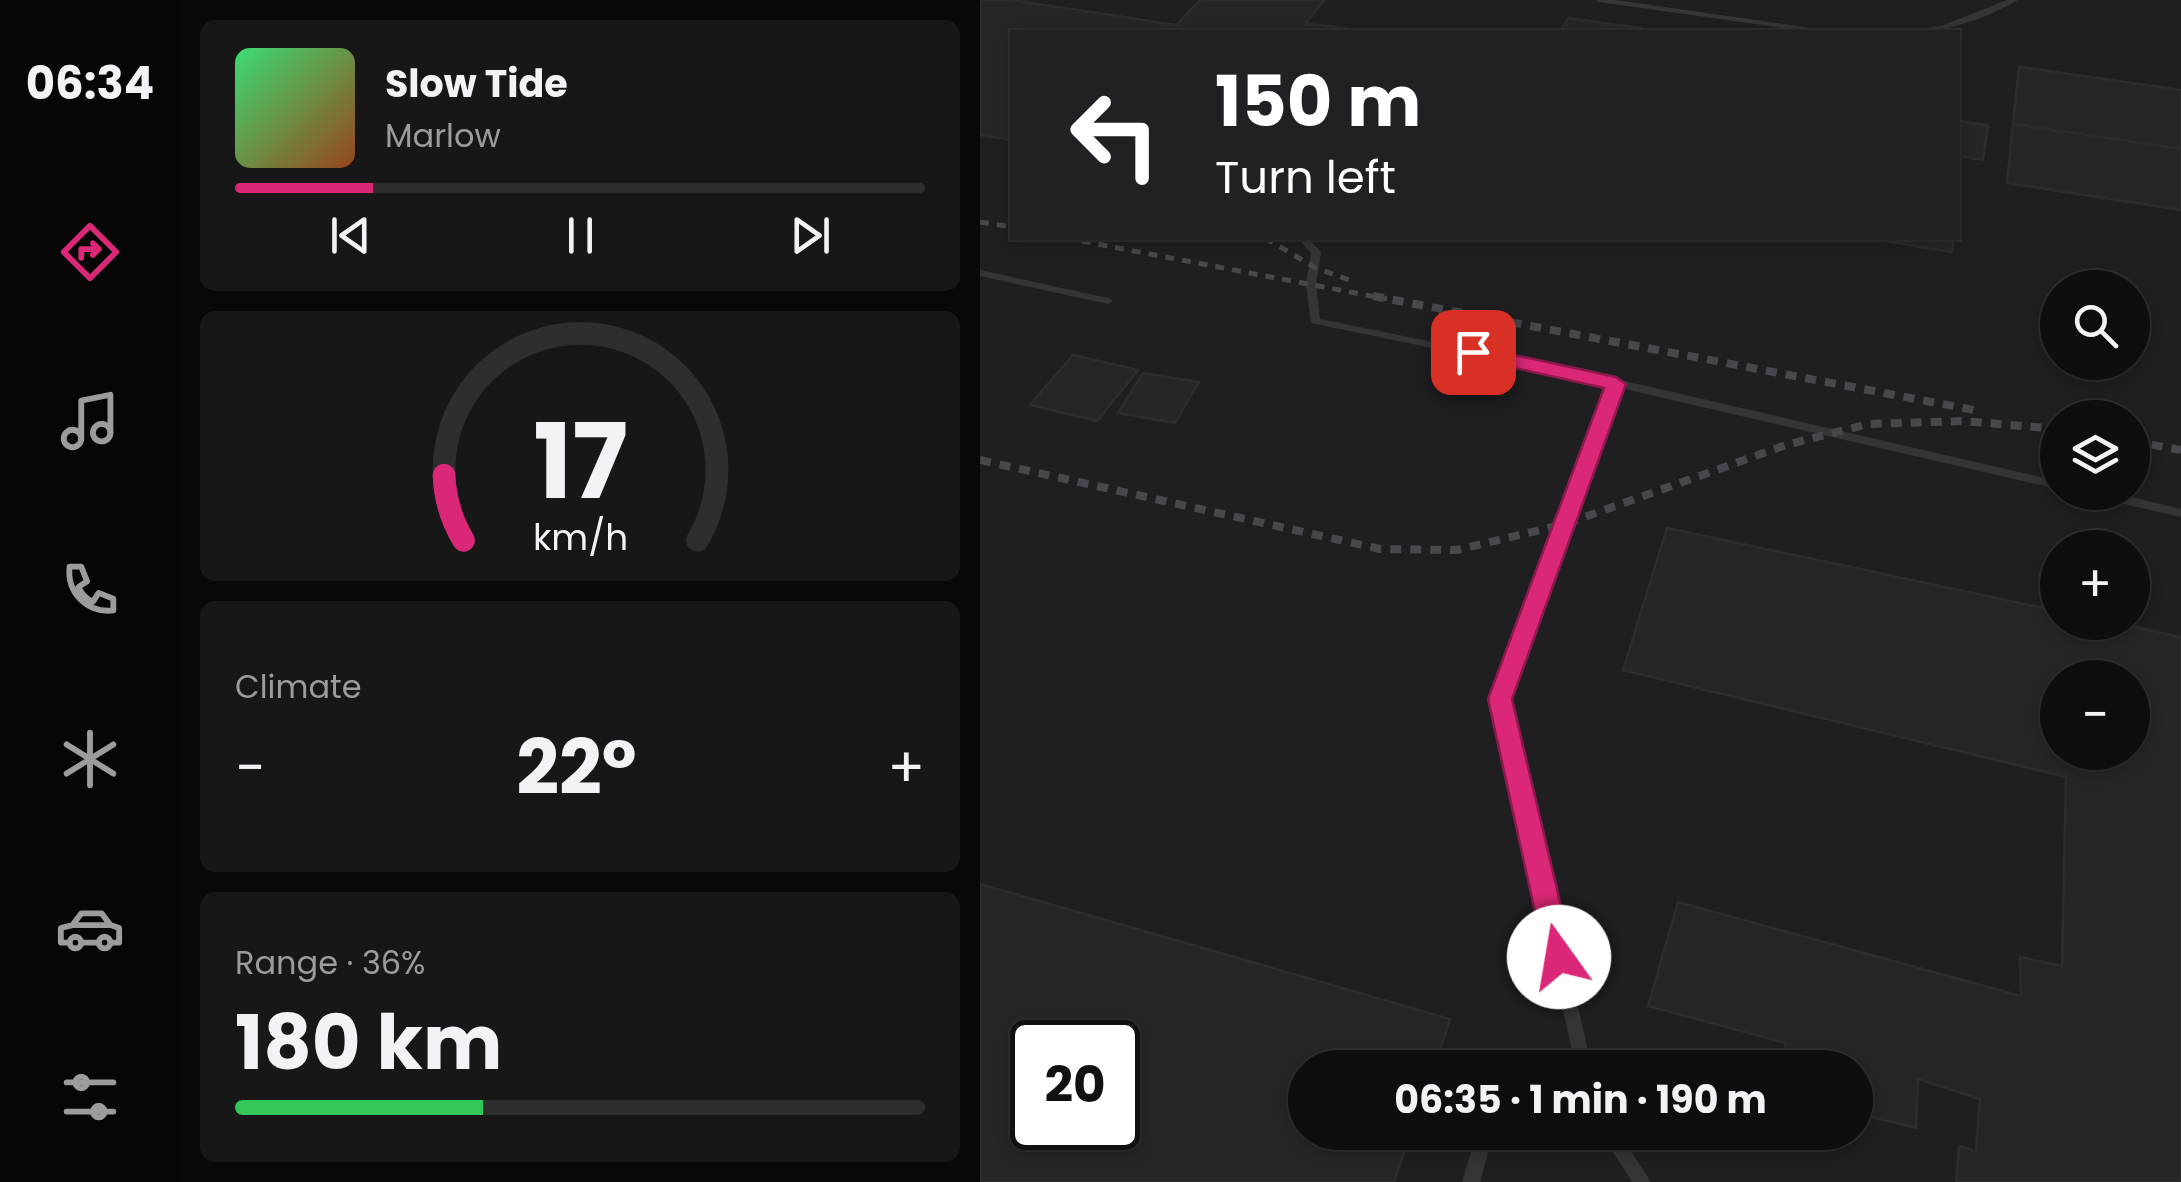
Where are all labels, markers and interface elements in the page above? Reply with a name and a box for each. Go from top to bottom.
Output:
text: 06:34 [26,52,154,115]
text: 150 m [1215,52,1421,151]
text: Slow Tide [385,57,568,110]
icon: left [1050,70,1180,200]
text: Marlow [385,113,501,158]
text: Turn left [1215,146,1396,209]
icon: previous [323,208,378,263]
icon: pause [553,208,608,263]
icon: next [783,208,838,263]
icon: directions [55,217,125,287]
map controls [2040,270,2150,770]
button: search [2040,270,2150,380]
pin [1431,310,1516,395]
icon: arrive [1446,325,1501,380]
icon: music [55,386,125,456]
text: 17 [533,389,627,534]
button: layers [2040,400,2150,510]
text: km/h [532,512,628,563]
button: + [2040,530,2150,640]
icon: phone [55,555,125,625]
button: − [2040,660,2150,770]
text: Climate [235,664,362,709]
text: 22° [516,715,637,820]
icon: climate [55,724,125,794]
text: − [235,729,265,806]
text: + [887,729,925,806]
icon: car [55,893,125,963]
position arrow [1507,905,1611,1009]
text: Range · 36% [235,940,425,985]
text: 180 km [235,990,502,1095]
speed limit sign: 20 [1010,1020,1140,1150]
icon: filters [55,1062,125,1132]
text: 06:35 · 1 min · 190 m [1394,1073,1767,1126]

